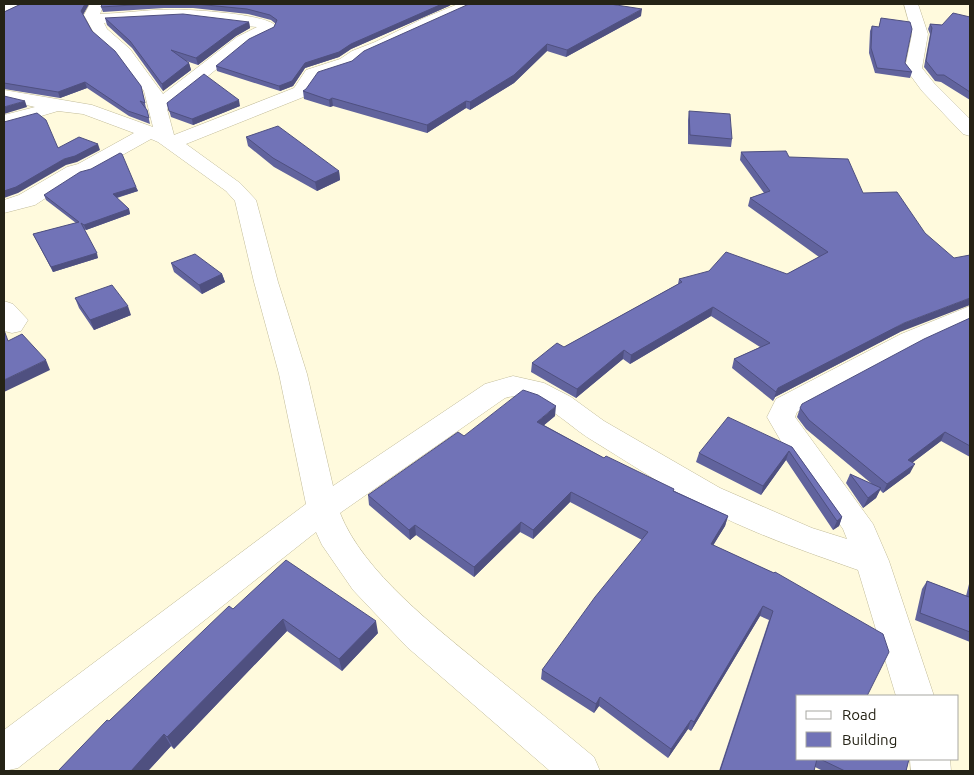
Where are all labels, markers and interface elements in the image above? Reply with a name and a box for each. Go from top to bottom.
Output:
legend [796,695,959,760]
text: Road [842,706,877,723]
text: Building [842,731,897,748]

